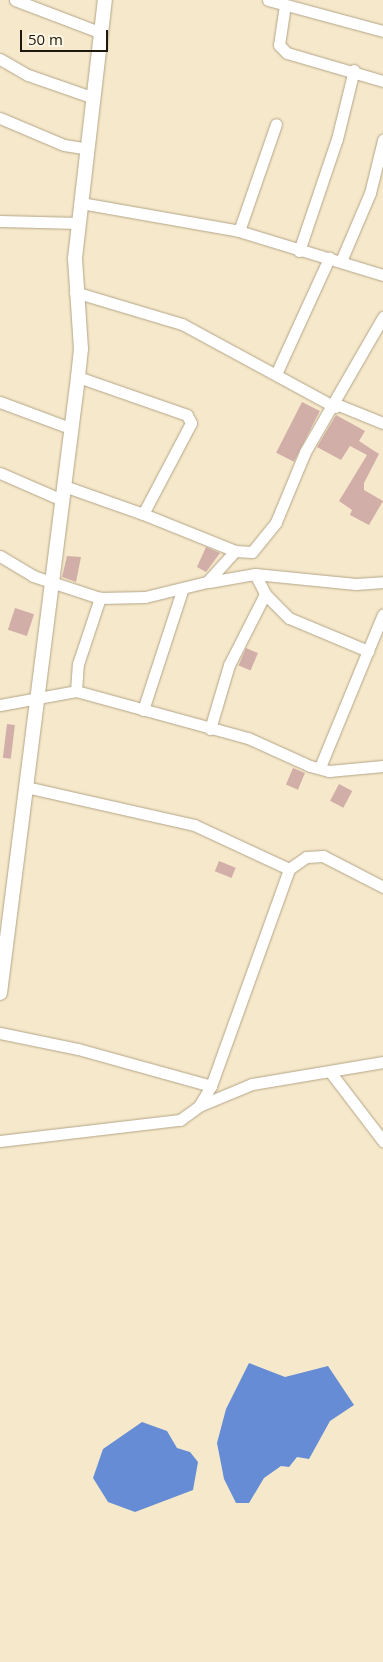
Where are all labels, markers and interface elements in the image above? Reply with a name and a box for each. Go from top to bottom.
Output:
scale bar [22,20,110,52]
text: 50 m [28,29,63,49]

